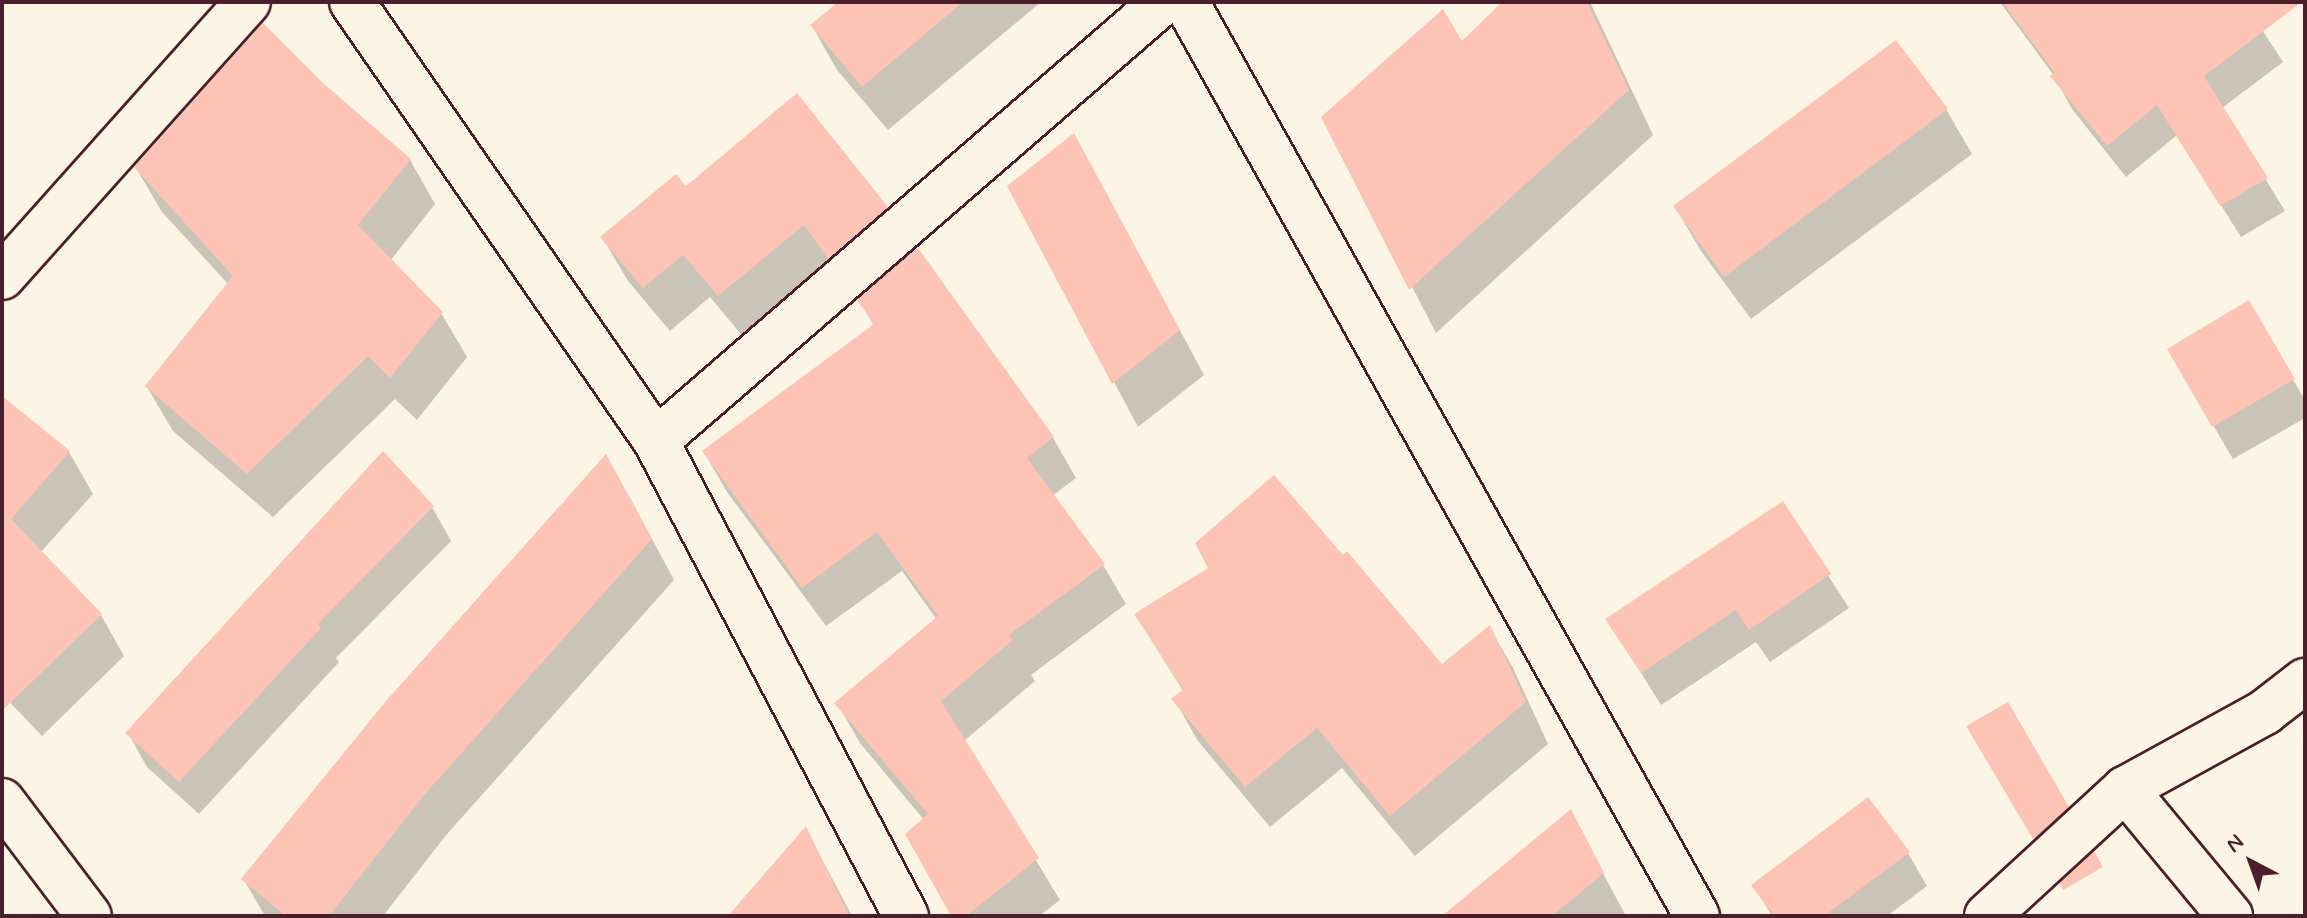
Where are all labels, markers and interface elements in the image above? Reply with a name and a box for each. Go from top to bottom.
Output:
north arrow [2211,822,2291,902]
text: N [2221,829,2250,859]

